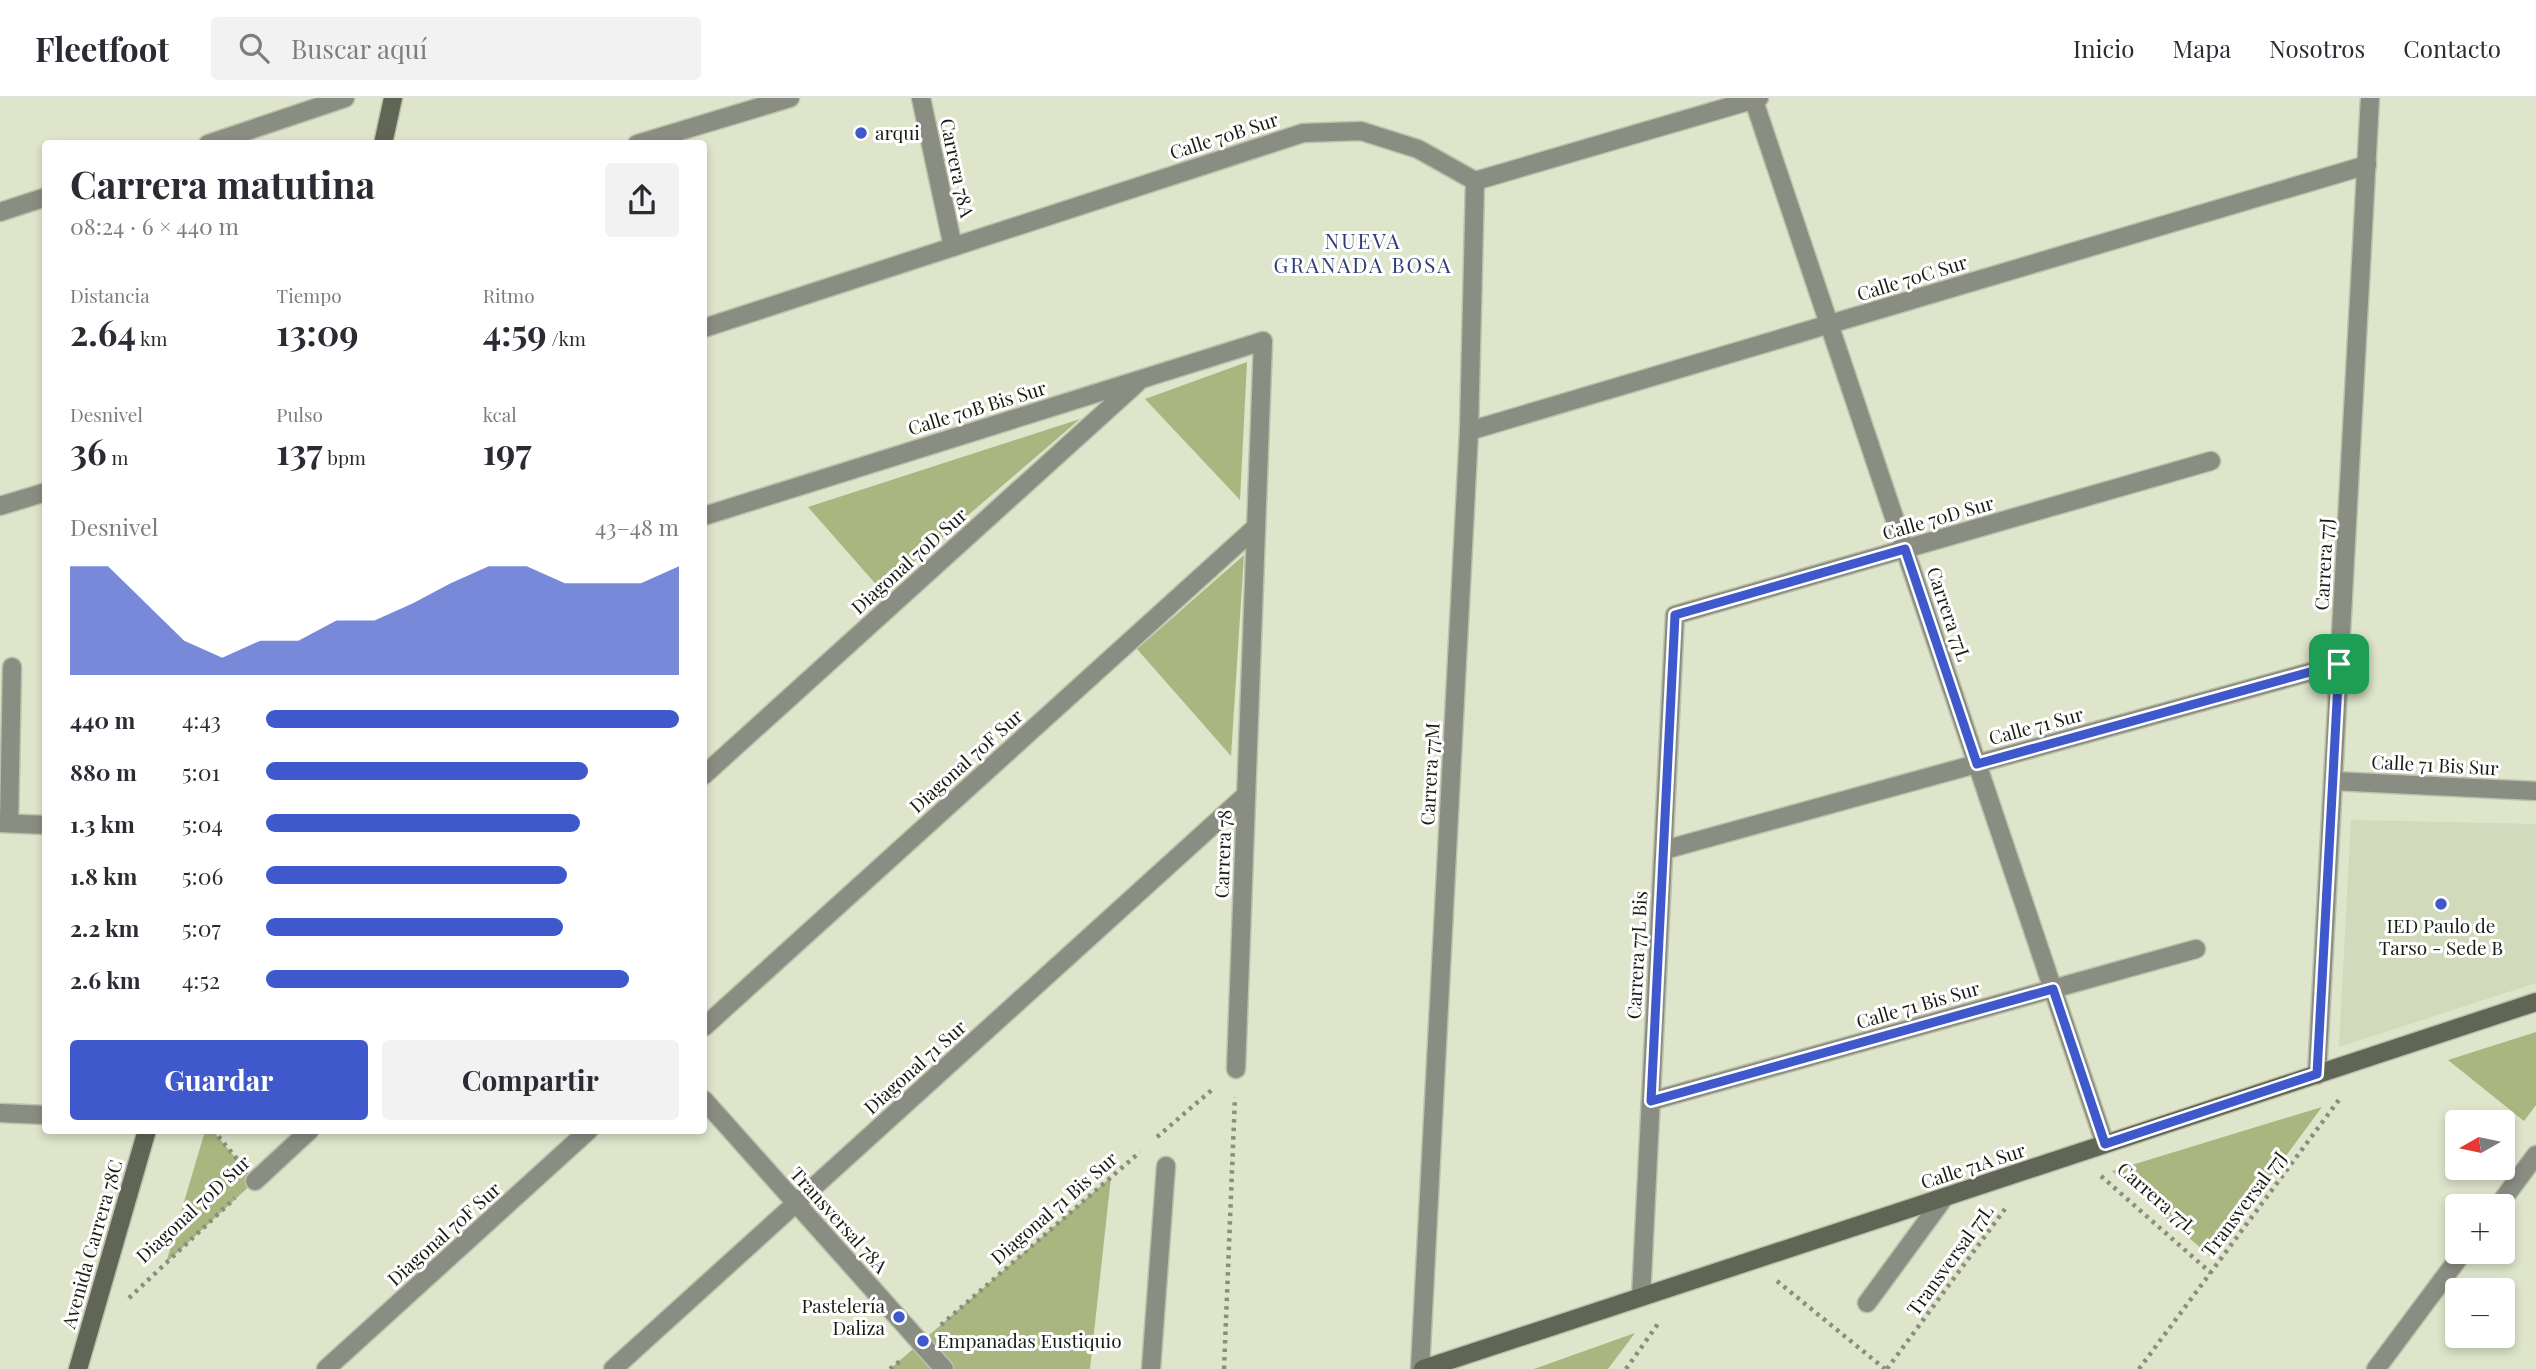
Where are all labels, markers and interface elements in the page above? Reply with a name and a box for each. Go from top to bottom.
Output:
search box [211,17,701,80]
text: Fleetfoot [35,26,169,70]
icon: search [235,29,273,67]
text: Buscar aquí [291,31,427,66]
text: Inicio [2073,32,2134,64]
text: Mapa [2172,32,2231,64]
text: Nosotros [2269,32,2365,64]
text: Contacto [2403,32,2501,64]
street label: Calle 70B Sur [1166,105,1282,165]
street label: Carrera 78A [935,116,981,221]
place label: arqui [875,119,920,145]
marker: arqui [853,125,869,141]
text: Carrera matutina [70,158,375,209]
button: share [605,163,679,237]
text: 08:24 · 6 × 440 m [70,210,239,241]
district label: NUEVA GRANADA BOSA [1273,226,1453,278]
street label: Calle 70C Sur [1853,248,1971,306]
text: Distancia [70,282,150,308]
text: Tiempo [276,282,342,308]
text: Ritmo [483,282,535,308]
text: 2.64 [70,308,136,355]
text: 13:09 [276,308,359,355]
text: 4:59 [483,308,547,355]
text: km [136,325,167,351]
text: /km [547,325,586,351]
street label: Calle 70B Bis Sur [904,373,1050,440]
text: Desnivel [70,401,143,427]
text: Pulso [276,401,323,427]
text: kcal [483,401,517,427]
text: 36 [70,427,107,474]
text: 137 [276,427,323,474]
text: 197 [483,427,531,474]
text: m [107,444,128,470]
text: bpm [323,444,366,470]
street label: Calle 70D Sur [1879,489,1997,545]
street label: Diagonal 70D Sur [845,501,972,619]
text: Desnivel [70,511,158,542]
text: 43–48 m [595,511,679,542]
street label: Carrera 77J [2308,517,2338,611]
street label: Carrera 77L [1922,563,1978,664]
pin [2309,634,2369,694]
icon: arrive [2320,645,2358,683]
street label: Calle 71 Sur [1986,700,2086,750]
street label: Diagonal 70F Sur [903,702,1028,818]
text: 440 m [70,704,135,735]
text: 4:43 [182,704,221,735]
street label: Carrera 77M [1413,722,1445,826]
street label: Calle 71 Bis Sur [2371,748,2500,780]
text: 880 m [70,756,137,787]
text: 5:01 [182,756,220,787]
text: 1.3 km [70,808,135,839]
text: 5:04 [182,808,223,839]
street label: Carrera 78 [1207,809,1237,899]
text: 1.8 km [70,860,137,891]
text: 5:06 [182,860,223,891]
street label: Carrera 77L Bis [1620,890,1652,1020]
marker: IED Paulo de Tarso - Sede B [2433,896,2449,912]
text: 2.2 km [70,912,139,943]
text: 5:07 [182,912,221,943]
place label: IED Paulo de Tarso - Sede B [2379,912,2503,960]
text: 2.6 km [70,964,141,995]
text: 4:52 [182,964,220,995]
street label: Calle 71 Bis Sur [1853,974,1983,1034]
street label: Diagonal 71 Sur [858,1013,971,1119]
button: Guardar [70,1040,368,1120]
button: Compartir [382,1040,679,1120]
north arrow [2445,1110,2515,1180]
map controls [2445,1110,2515,1348]
street label: Calle 71A Sur [1917,1136,2029,1194]
street label: Diagonal 71 Bis Sur [985,1145,1123,1269]
street label: Transversal 77J [2195,1145,2292,1262]
street label: Diagonal 70D Sur [130,1148,255,1268]
street label: Carrera 77L [2112,1155,2203,1239]
street label: Avenida Carrera 78C [54,1156,128,1332]
street label: Transversal 78A [785,1161,895,1279]
street label: Diagonal 70F Sur [381,1175,506,1291]
button: + [2445,1194,2515,1264]
street label: Transversal 77L [1900,1199,1998,1320]
button: − [2445,1278,2515,1348]
place label: Pastelería Daliza [801,1292,886,1340]
marker: Pastelería Daliza [891,1309,907,1325]
place label: Empanadas Eustiquio [937,1327,1122,1353]
marker: Empanadas Eustiquio [915,1333,931,1349]

